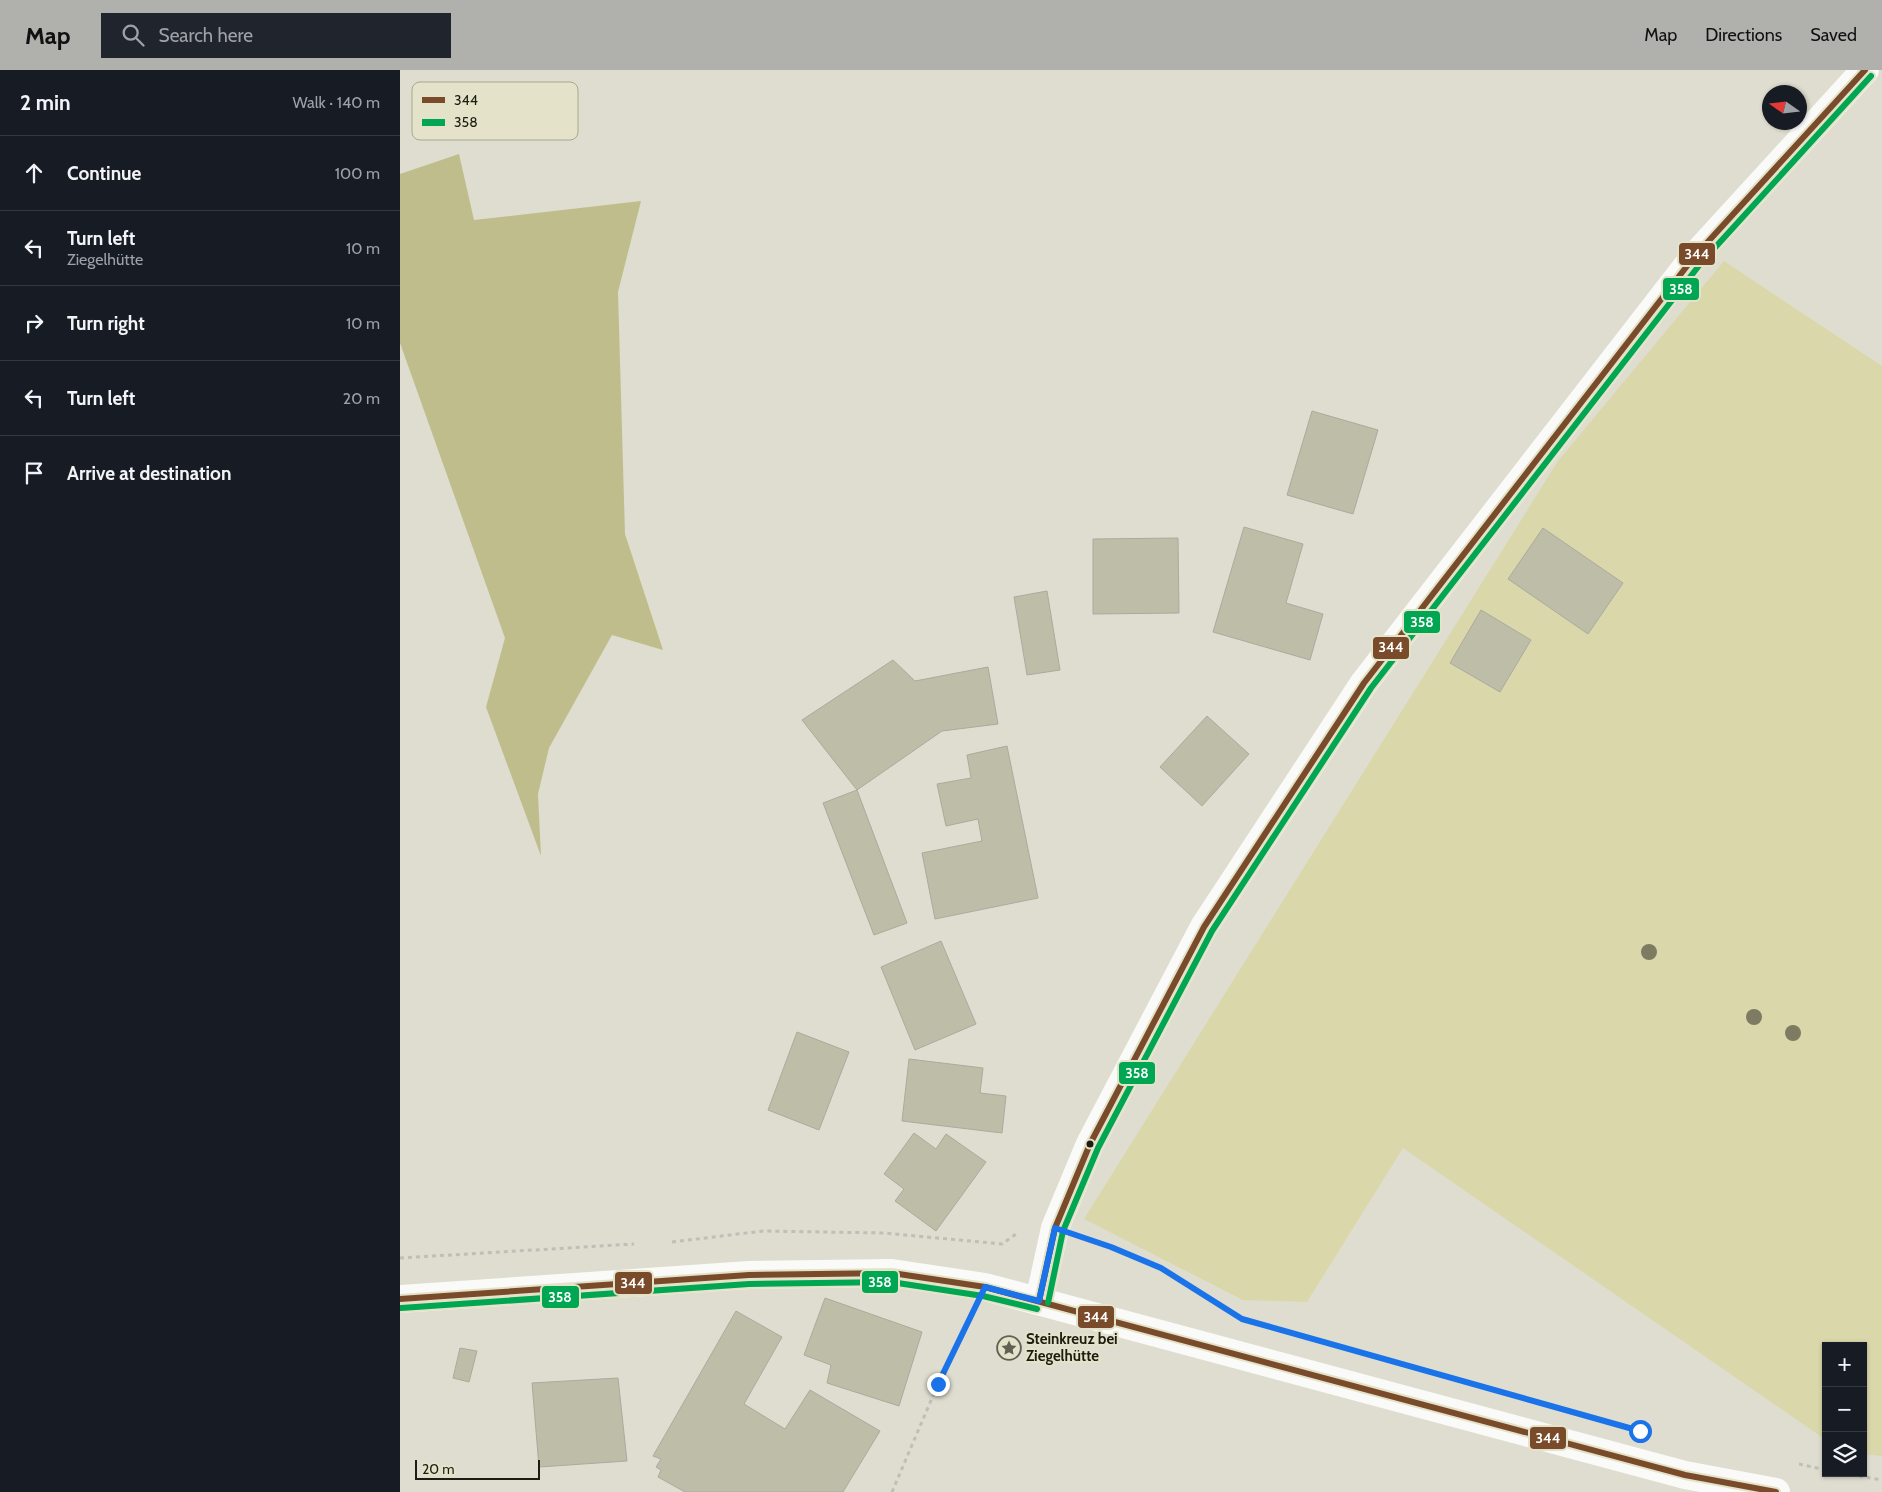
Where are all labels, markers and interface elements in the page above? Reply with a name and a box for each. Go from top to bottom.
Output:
search box [101,13,451,58]
text: Map [25,21,71,50]
icon: search [119,21,147,49]
text: Search here [159,24,253,47]
text: Map [1644,24,1677,46]
text: Directions [1705,24,1782,46]
text: Saved [1810,24,1857,46]
legend [412,82,578,140]
north arrow [1762,85,1807,130]
text: 2 min [20,90,71,115]
text: 344 [454,91,478,109]
text: Walk · 140 m [293,93,380,112]
text: 358 [454,113,478,131]
icon: ahead [20,159,48,187]
text: Continue [67,162,141,185]
text: 100 m [335,164,380,183]
text: Turn left [67,227,135,250]
icon: left [20,234,48,262]
text: 10 m [346,239,380,258]
line badge: 344 [1678,242,1716,266]
text: 344 [1685,245,1709,263]
text: Ziegelhütte [67,250,143,269]
line badge: 358 [1662,277,1700,301]
text: 358 [1669,280,1693,298]
icon: right [20,309,48,337]
text: Turn right [67,312,145,335]
text: 10 m [346,314,380,333]
icon: left [20,384,48,412]
text: Turn left [67,387,135,410]
text: 20 m [343,389,380,408]
icon: arrive [20,459,48,487]
text: Arrive at destination [67,462,231,485]
line badge: 358 [1403,610,1441,634]
text: 358 [1410,613,1434,631]
line badge: 344 [1372,636,1410,660]
text: 344 [1379,638,1403,656]
line badge: 358 [1118,1061,1156,1085]
text: 358 [1125,1064,1149,1082]
unlabelled marker [1085,1139,1095,1149]
line badge: 358 [861,1270,899,1294]
line badge: 344 [614,1271,653,1295]
text: 358 [868,1273,892,1291]
text: 344 [621,1274,645,1292]
line badge: 358 [541,1285,580,1309]
text: 358 [548,1288,572,1306]
line badge: 344 [1077,1305,1115,1329]
text: 344 [1084,1308,1108,1326]
place label: Steinkreuz bei Ziegelhütte [1026,1330,1118,1365]
place icon: Steinkreuz bei Ziegelhütte [996,1335,1022,1361]
map controls [1822,1342,1867,1477]
button: + [1822,1342,1867,1387]
route end [927,1373,950,1396]
button: − [1822,1387,1867,1432]
route start [1629,1420,1652,1443]
line badge: 344 [1529,1426,1567,1450]
text: 344 [1536,1429,1560,1447]
button: layers [1822,1432,1867,1477]
scale bar [415,1457,540,1480]
text: 20 m [422,1460,455,1478]

